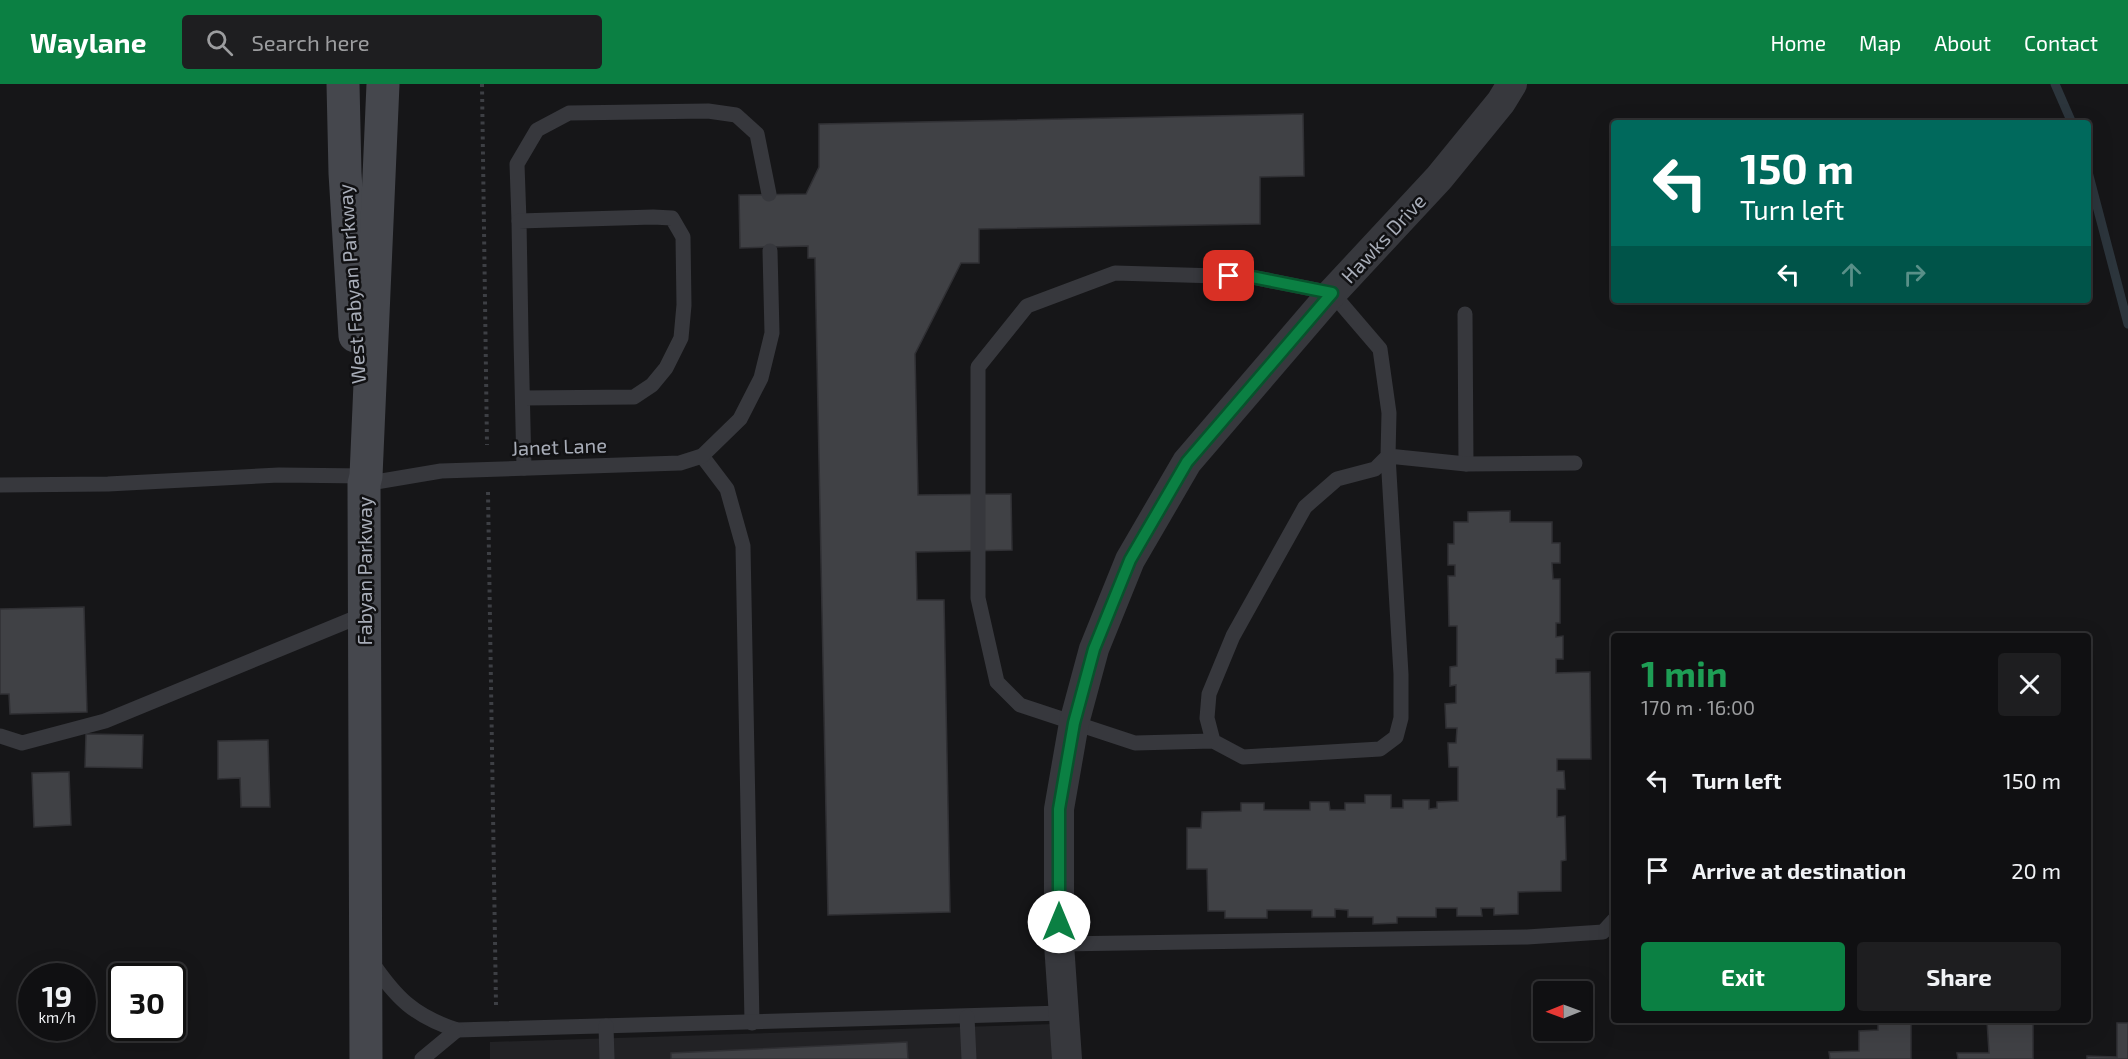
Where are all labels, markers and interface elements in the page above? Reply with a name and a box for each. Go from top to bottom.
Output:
search box [182,15,602,69]
text: Waylane [30,25,146,59]
icon: search [203,26,236,59]
text: Search here [251,29,370,55]
text: Home [1770,30,1826,55]
text: Map [1859,30,1901,55]
text: About [1934,30,1991,55]
text: Contact [2024,30,2098,55]
text: 150 m [1740,142,1854,192]
icon: left [1641,144,1719,222]
street label: West Fabyan Parkway [332,183,370,385]
street label: Hawks Drive [1336,188,1430,288]
text: Turn left [1740,193,1844,225]
pin [1203,250,1254,301]
icon: left [1772,258,1805,291]
icon: ahead [1835,258,1868,291]
icon: right [1898,258,1931,291]
icon: arrive [1212,259,1245,292]
street label: Janet Lane [511,432,607,460]
street label: Fabyan Parkway [352,496,376,646]
text: 1 min [1641,651,1728,694]
button: close [1998,653,2061,716]
text: 170 m · 16:00 [1641,695,1755,719]
icon: left [1641,764,1674,797]
text: Turn left [1692,767,1781,793]
text: 150 m [2003,767,2061,793]
icon: arrive [1641,854,1674,887]
text: Arrive at destination [1692,857,1906,883]
text: 20 m [2011,857,2061,883]
position arrow [1027,890,1091,954]
button: Exit [1641,942,1845,1011]
button: Share [1857,942,2061,1011]
speed limit sign: 30 [108,963,186,1041]
text: 19 [42,977,72,1013]
north arrow [1533,981,1593,1041]
map controls [1533,981,1593,1041]
text: km/h [38,1008,76,1026]

